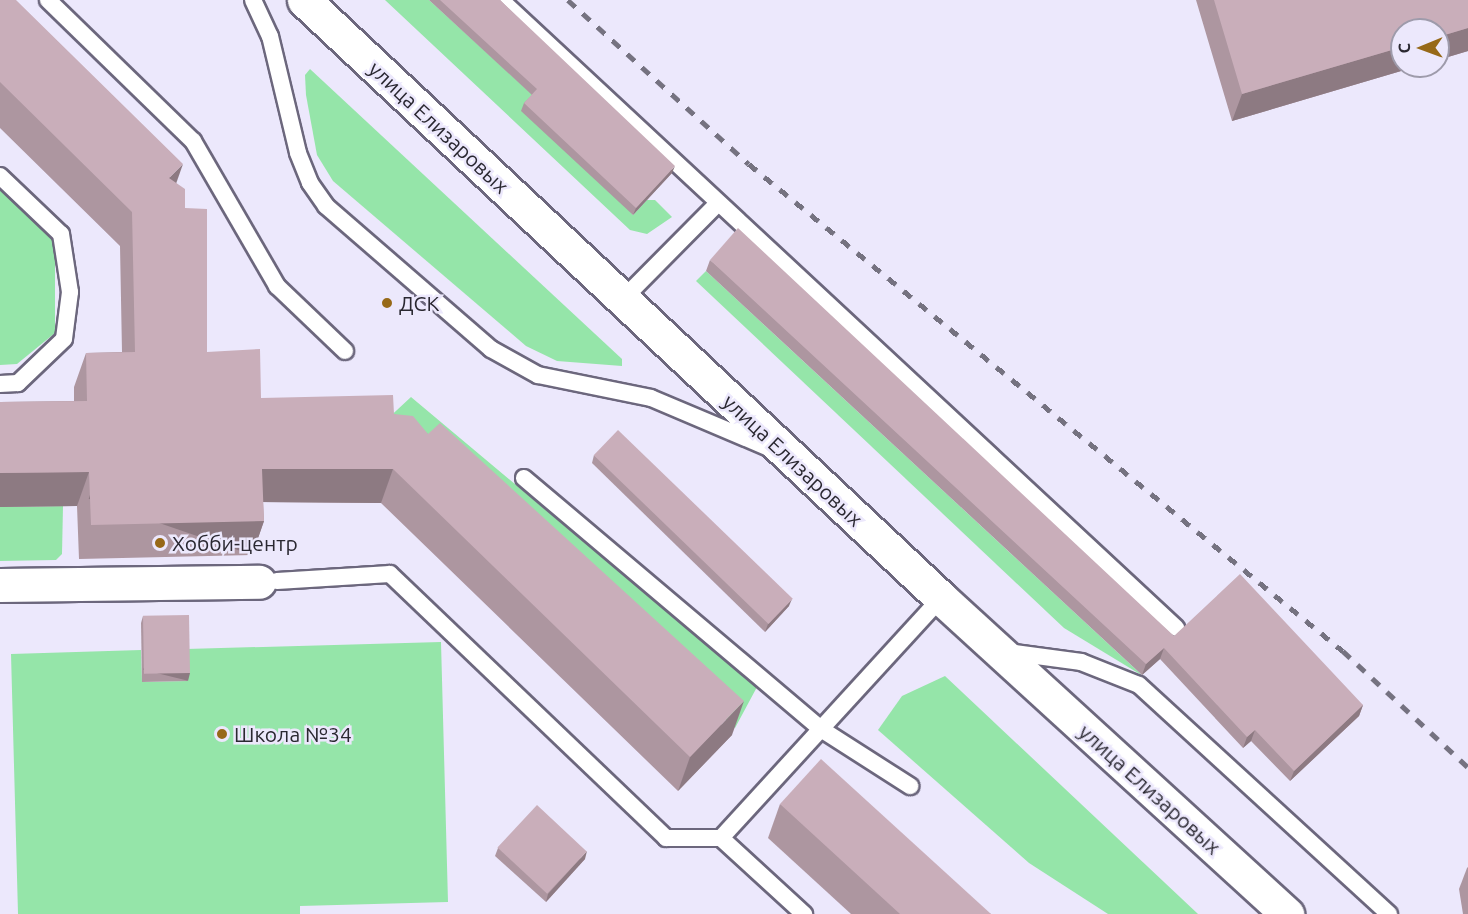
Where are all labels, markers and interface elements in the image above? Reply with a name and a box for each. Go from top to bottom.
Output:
north arrow [1390,18,1450,78]
text: С [1395,43,1413,54]
street label: улица Елизаровых [364,56,514,198]
place label: ДСК [399,290,439,316]
marker: ДСК [380,296,394,310]
street label: улица Елизаровых [718,389,868,531]
place label: Хобби-центр [172,530,298,556]
marker: Хобби-центр [153,536,167,550]
street label: улица Елизаровых [1074,719,1226,859]
place label: Школа №34 [234,721,352,747]
marker: Школа №34 [215,727,229,741]

